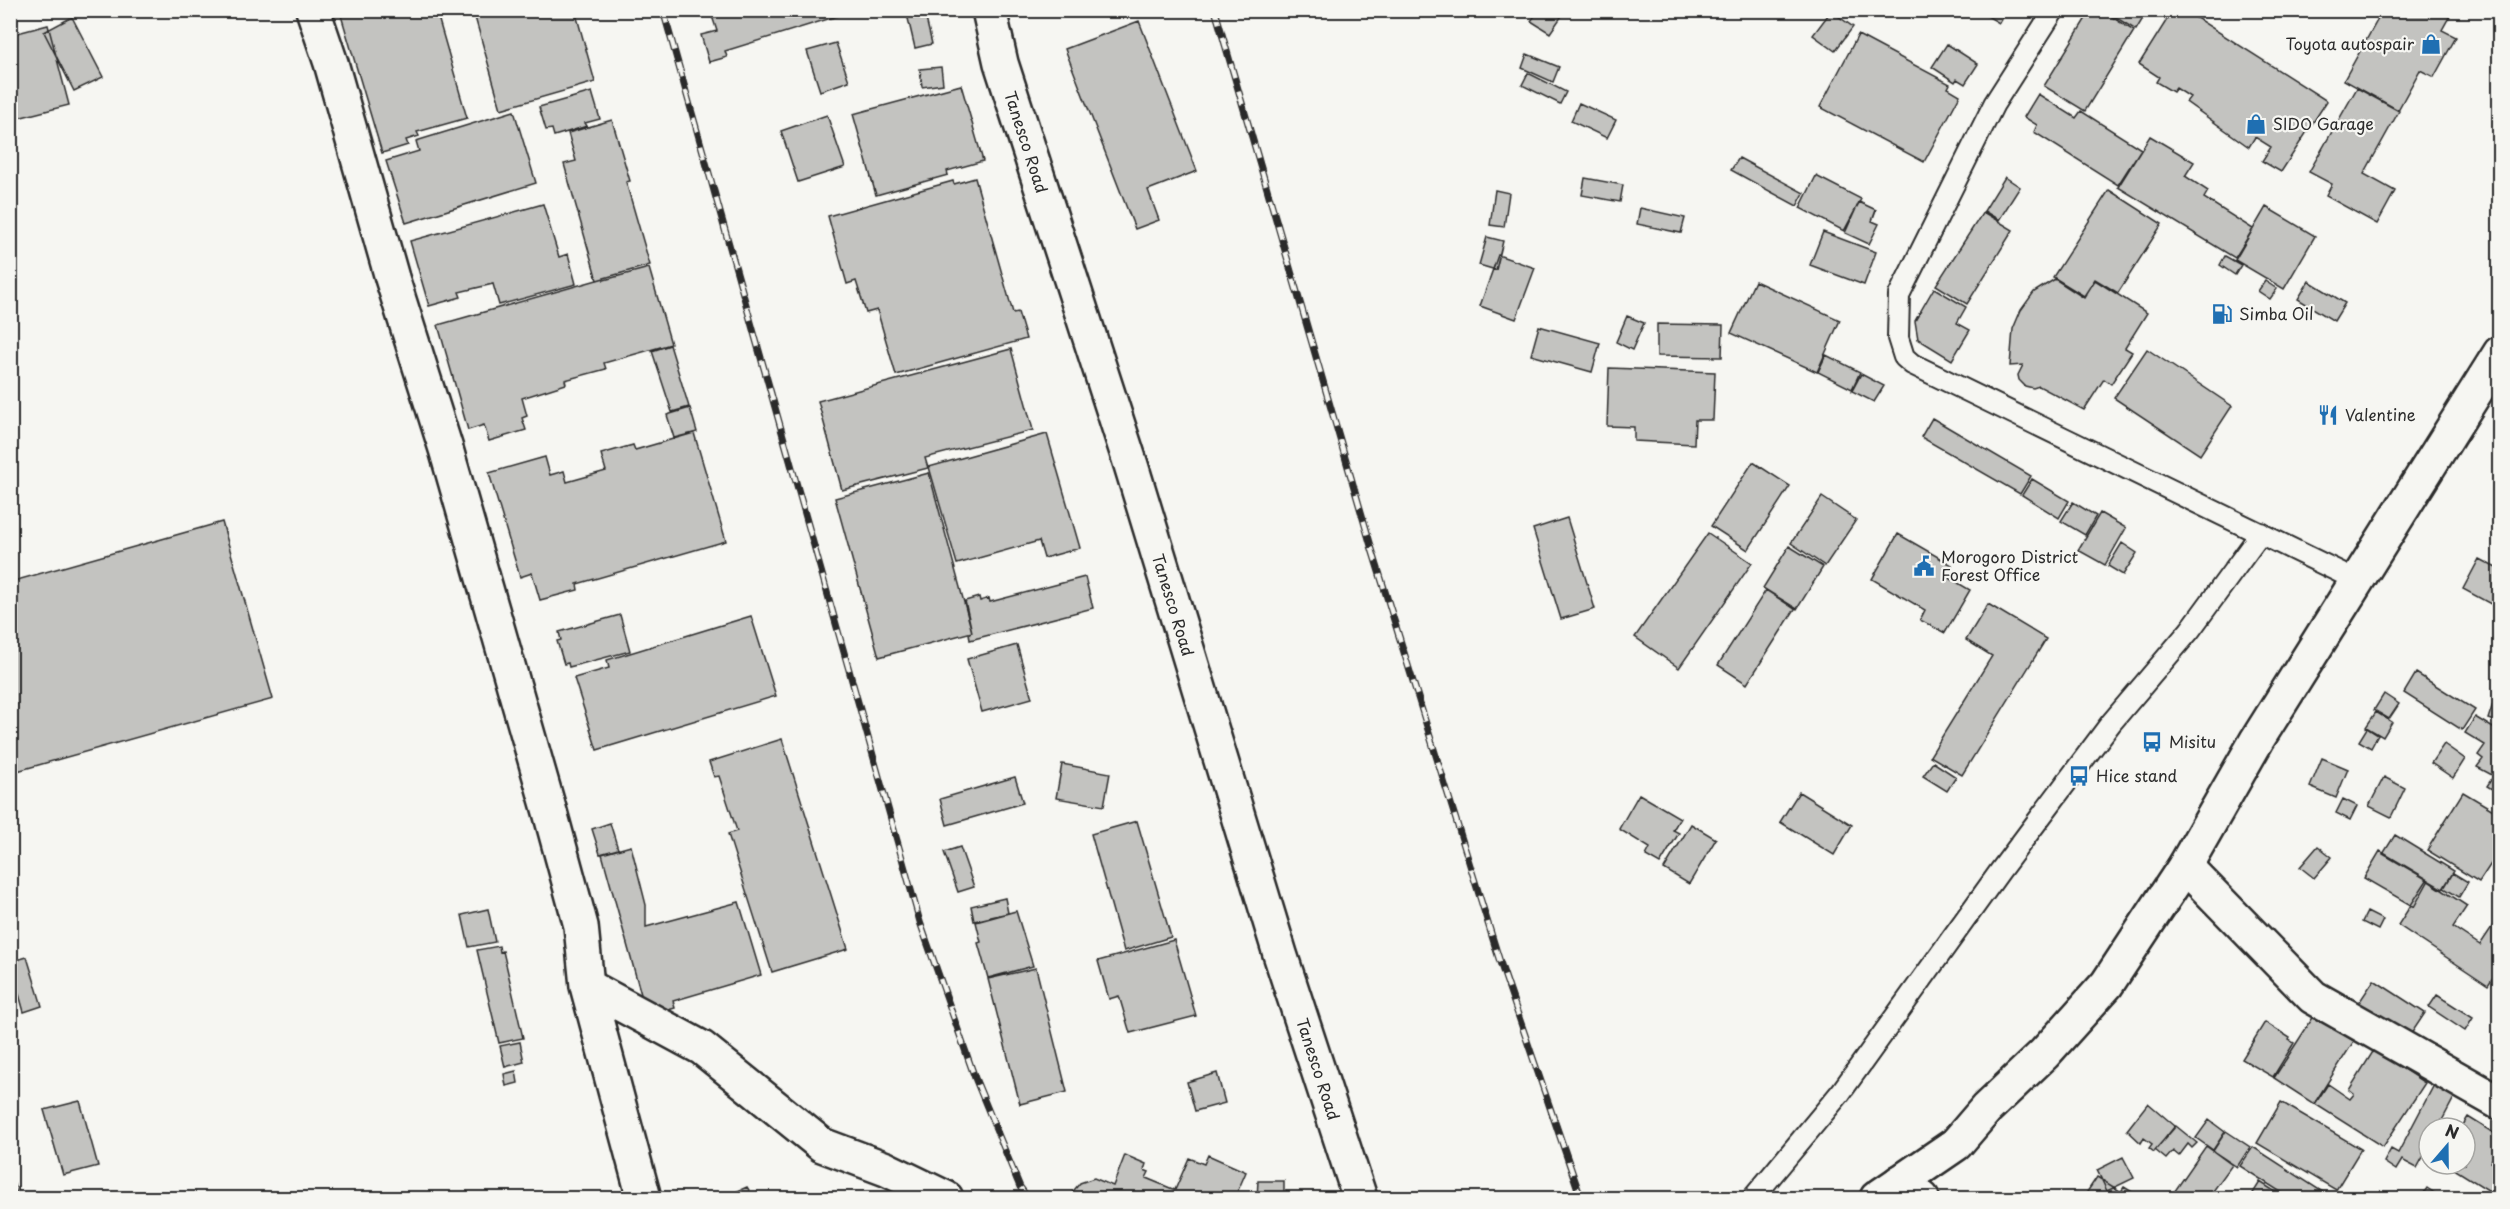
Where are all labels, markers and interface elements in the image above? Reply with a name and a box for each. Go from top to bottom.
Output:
place label: Toyota autospair [2285,31,2415,55]
shop icon: Toyota autospair [2419,32,2443,56]
street label: Tanesco Road [999,88,1055,196]
place label: SIDO Garage [2273,111,2374,135]
shop icon: SIDO Garage [2244,112,2268,136]
place label: Simba Oil [2239,301,2314,325]
fuel station icon: Simba Oil [2210,302,2234,326]
place label: Valentine [2345,402,2416,426]
restaurant icon: Valentine [2316,403,2340,427]
place label: Morogoro District Forest Office [1941,544,2078,586]
street label: Tanesco Road [1147,550,1201,659]
public building icon: Morogoro District Forest Office [1912,554,1936,578]
place label: Misitu [2169,729,2216,753]
bus stop icon: Misitu [2140,730,2164,754]
place label: Hice stand [2096,763,2178,787]
bus stop icon: Hice stand [2067,764,2091,788]
street label: Tanesco Road [1291,1015,1347,1123]
north arrow [2417,1116,2477,1176]
text: N [2442,1118,2463,1144]

